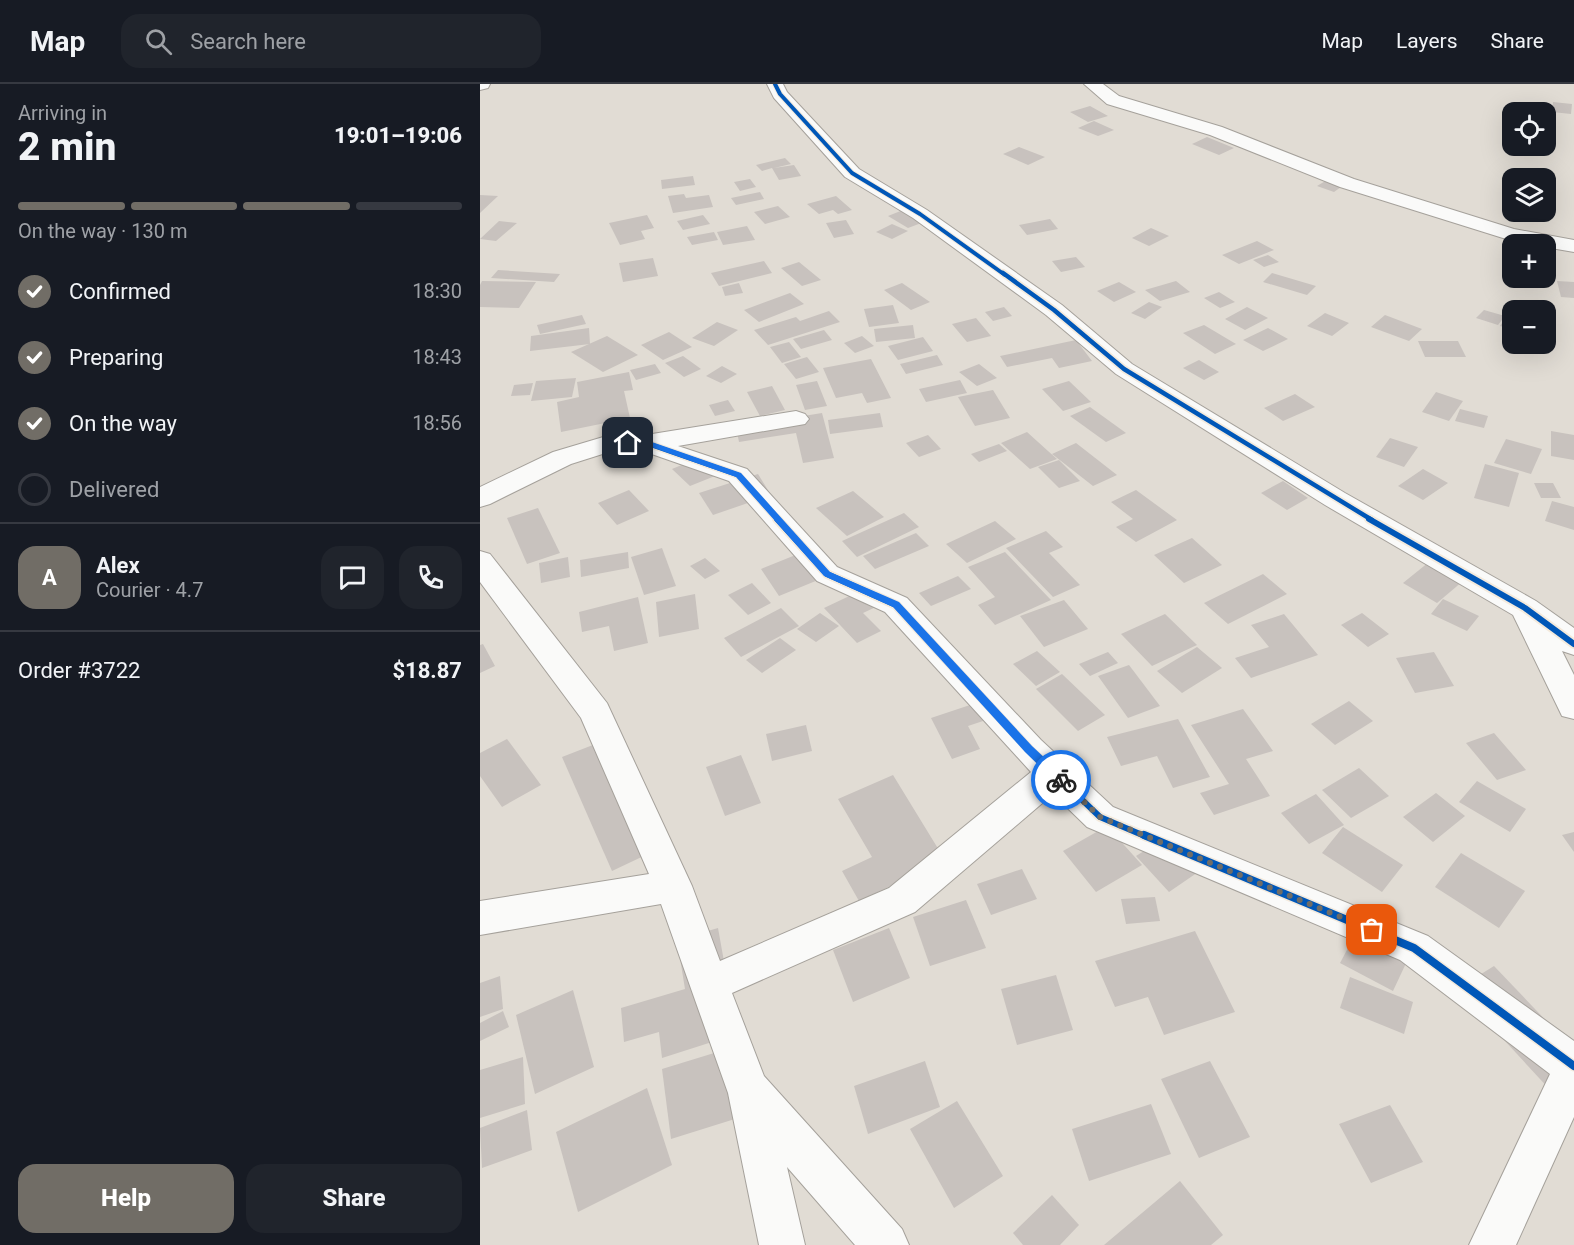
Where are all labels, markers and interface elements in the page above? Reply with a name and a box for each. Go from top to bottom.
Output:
search box [121,14,541,68]
text: Map [30,25,85,58]
icon: search [142,25,175,58]
text: Search here [190,29,306,54]
text: Map [1321,29,1363,53]
text: Layers [1396,29,1457,53]
text: Share [1490,29,1544,53]
text: Arriving in [18,101,107,125]
map controls [1502,102,1556,354]
button: locate [1502,102,1556,156]
text: 19:01–19:06 [334,123,462,148]
text: 2 min [18,124,116,170]
button: layers [1502,168,1556,222]
text: On the way · 130 m [18,219,187,243]
button: + [1502,234,1556,288]
icon: check [18,275,51,308]
text: Confirmed [69,279,171,304]
text: 18:30 [412,279,462,303]
button: − [1502,300,1556,354]
icon: check [18,341,51,374]
text: Preparing [69,345,163,370]
text: 18:43 [412,345,462,369]
icon: check [18,407,51,440]
text: On the way [69,411,177,436]
text: 18:56 [412,411,462,435]
pin [602,417,653,468]
icon: home [611,426,644,459]
text: Delivered [69,477,159,502]
button: chat [321,546,384,609]
button: phone [399,546,462,609]
text: Alex [96,553,140,578]
text: A [42,565,57,590]
text: Courier · 4.7 [96,578,203,602]
text: Order #3722 [18,658,140,683]
text: $18.87 [393,658,462,683]
courier [1031,750,1091,810]
icon: bike [1045,764,1078,797]
pin [1346,904,1397,955]
icon: bag [1355,913,1388,946]
button: Help [18,1164,234,1233]
button: Share [246,1164,462,1233]

